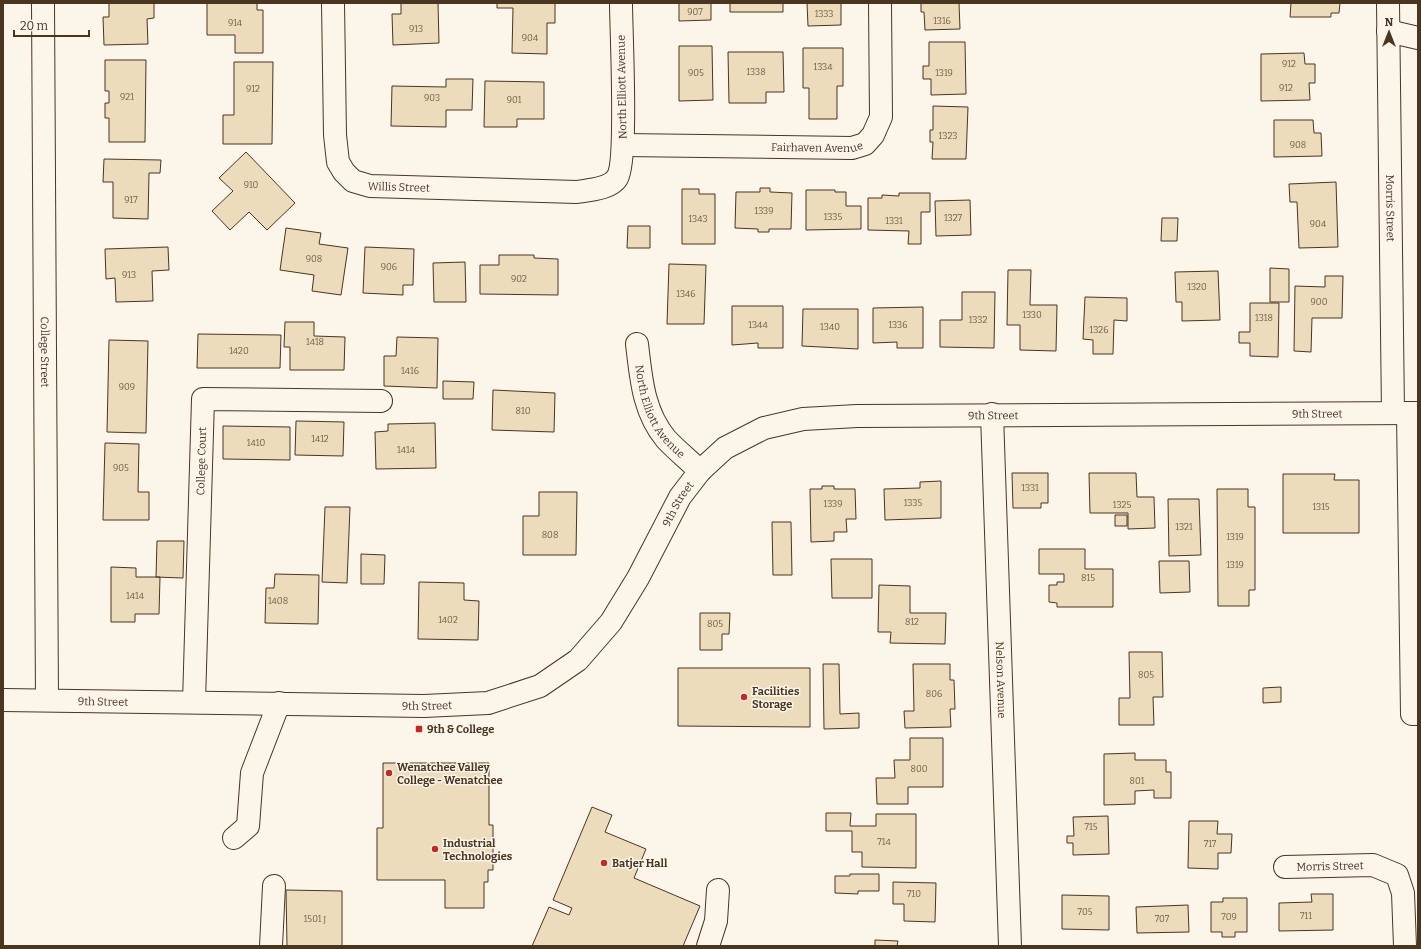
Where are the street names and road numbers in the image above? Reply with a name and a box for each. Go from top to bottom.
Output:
street label: North Elliott Avenue [615,35,629,139]
street label: Fairhaven Avenue [771,139,864,155]
street label: Morris Street [1384,174,1397,242]
street label: Willis Street [367,179,430,194]
street label: College Street [38,317,52,387]
street label: North Elliott Avenue [633,364,688,461]
street label: 9th Street [1292,407,1343,420]
street label: 9th Street [968,409,1019,422]
street label: College Court [194,427,209,496]
street label: 9th Street [659,479,696,529]
street label: Nelson Avenue [993,641,1009,719]
street label: 9th Street [78,695,128,708]
street label: 9th Street [402,698,452,713]
street label: Morris Street [1296,859,1364,873]

